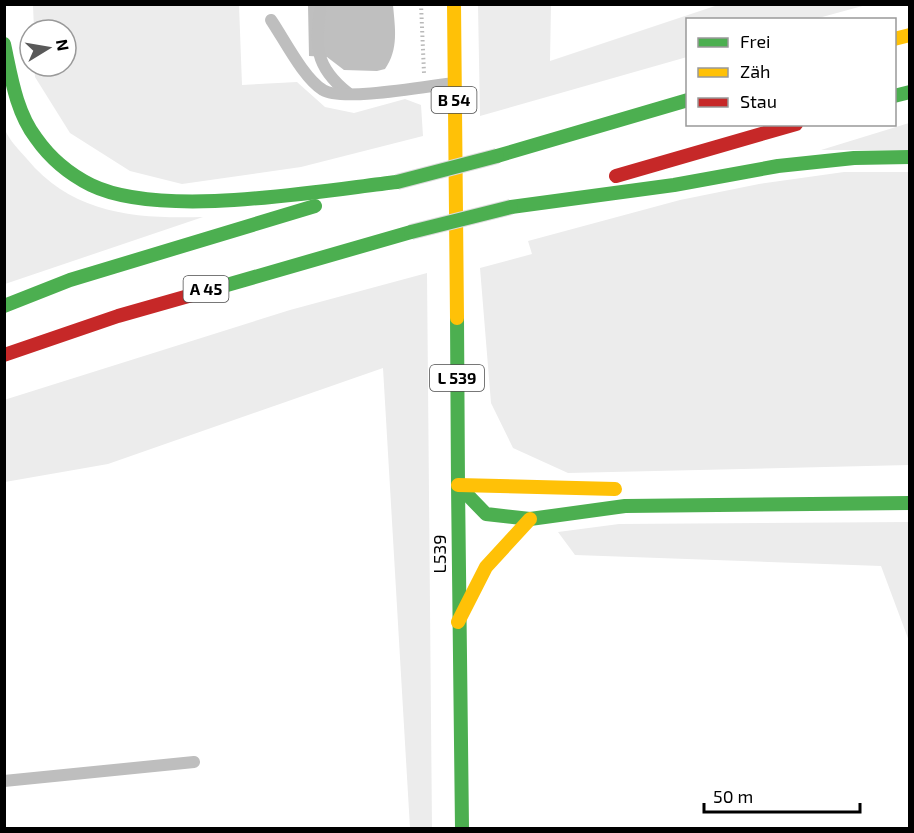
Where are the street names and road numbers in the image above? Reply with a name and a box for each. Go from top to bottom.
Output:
road number: B 54 [432,87,476,113]
road number: A 45 [184,276,228,302]
road number: L 539 [430,365,484,391]
street label: L539 [428,534,450,574]

